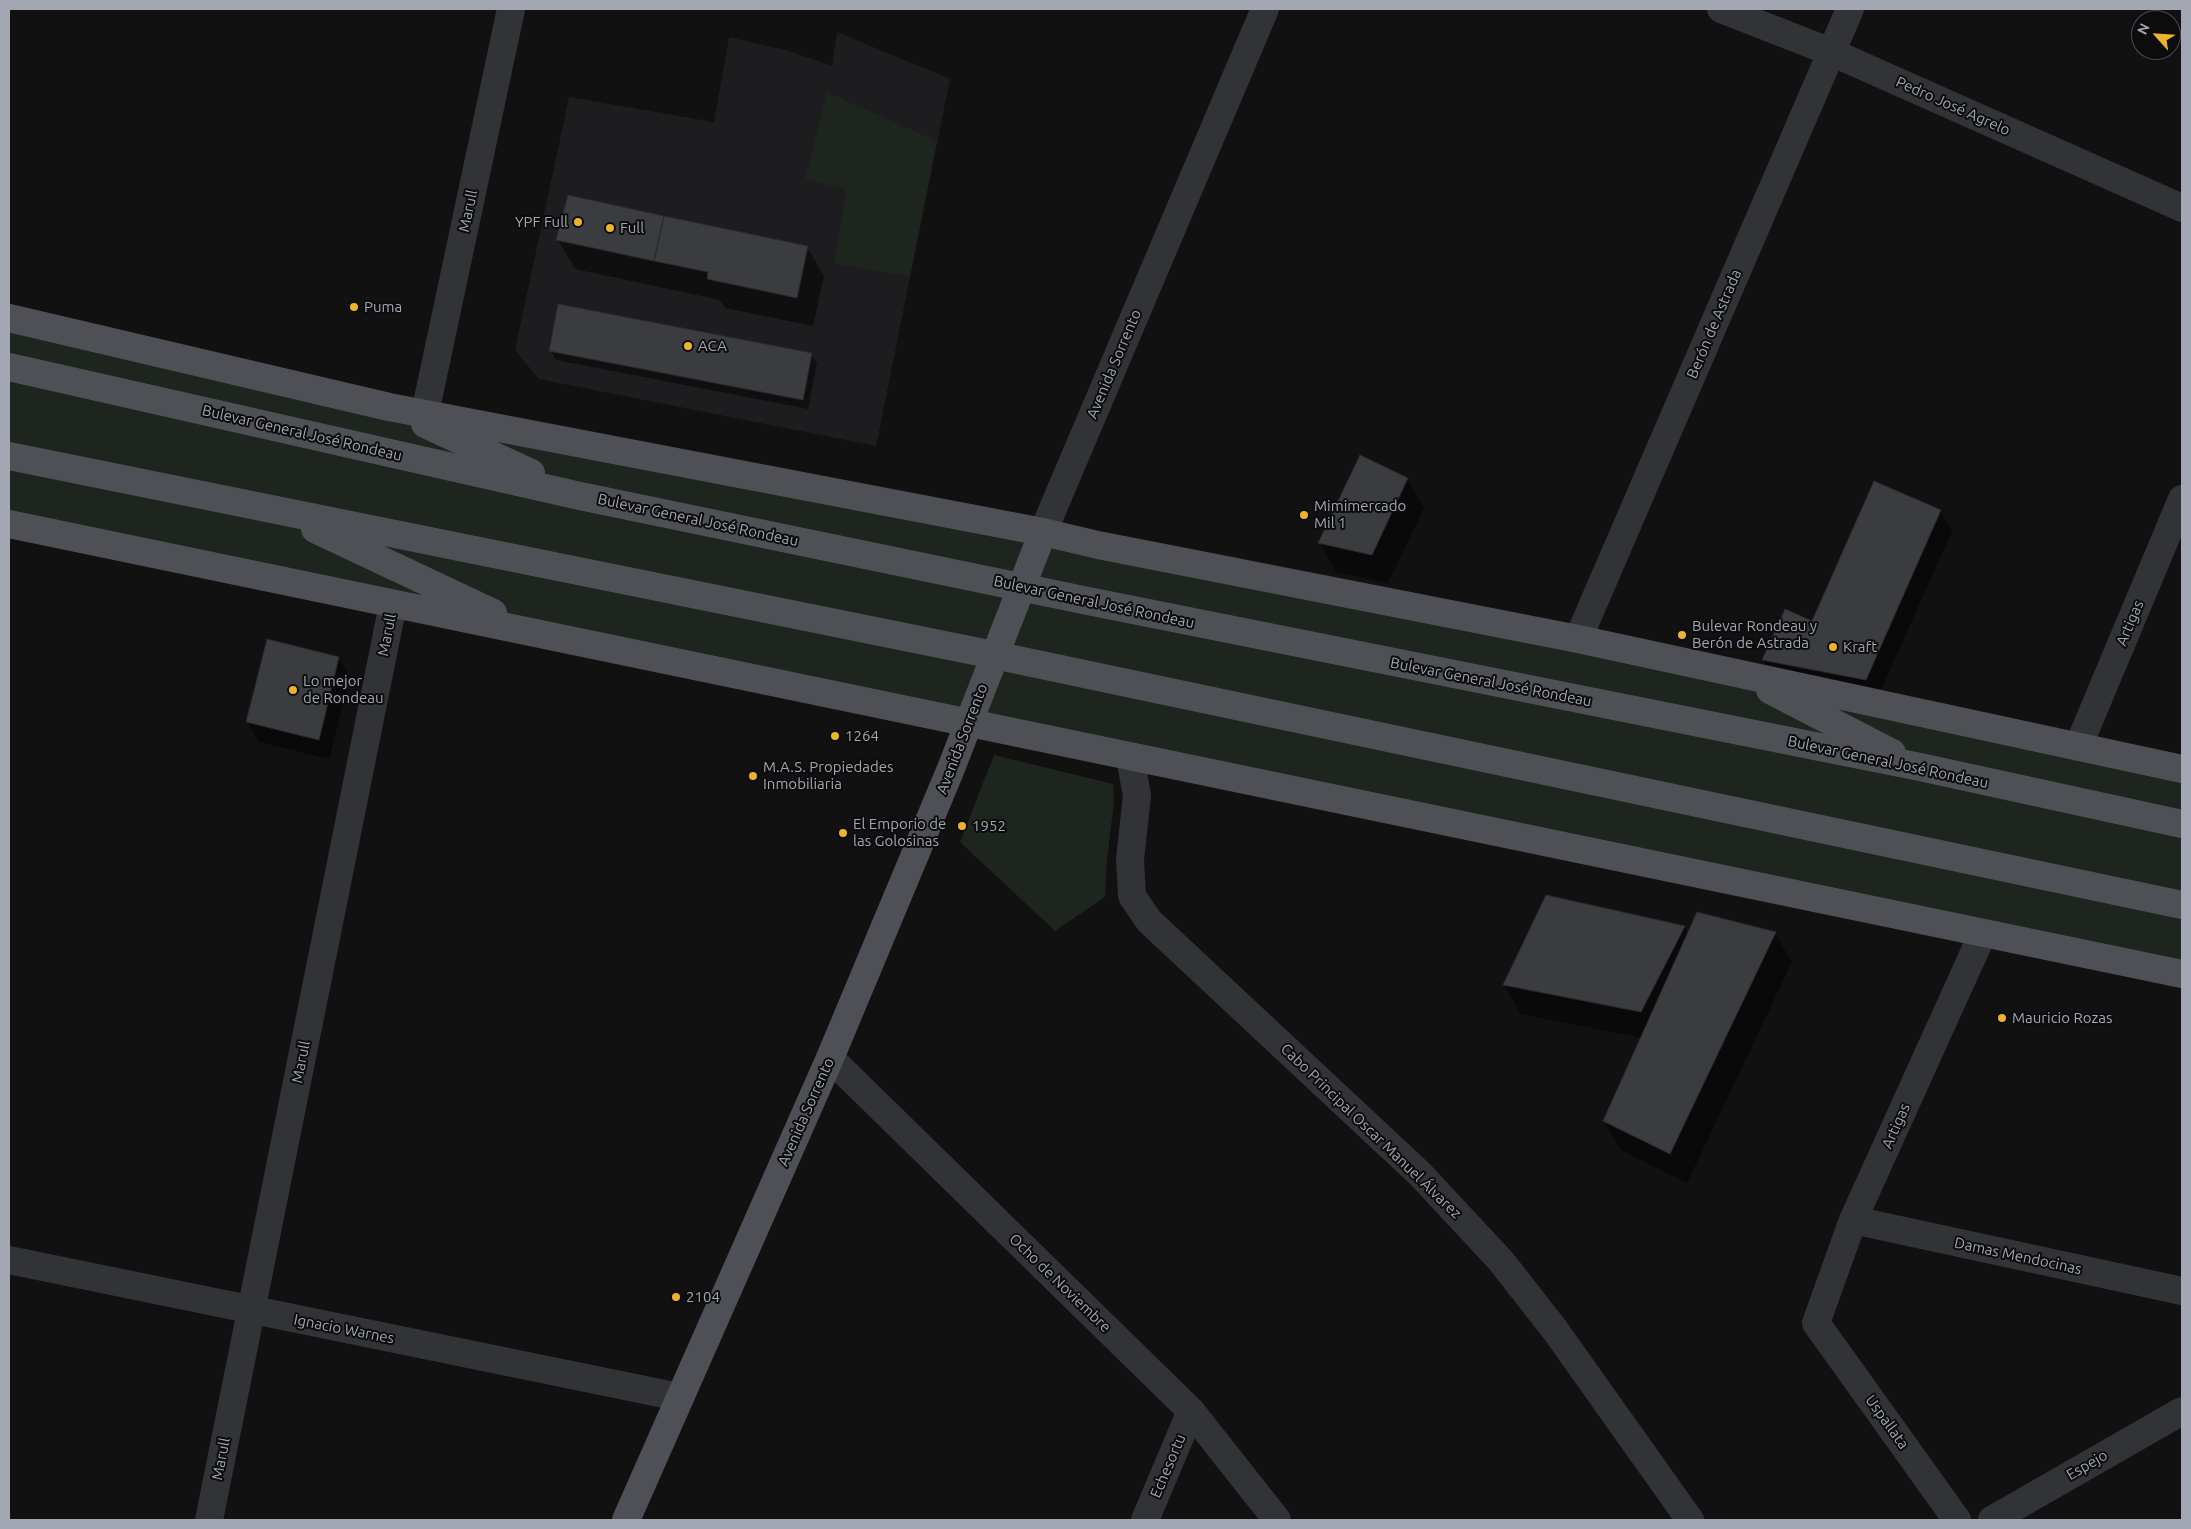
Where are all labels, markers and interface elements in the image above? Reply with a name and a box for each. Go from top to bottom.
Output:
north arrow [2131,10,2181,60]
text: N [2134,21,2153,37]
street label: Pedro José Agrelo [1893,73,2013,139]
street label: Marull [455,188,481,234]
place label: YPF Full [515,213,568,231]
marker: YPF Full [572,216,584,228]
place label: Full [620,219,644,237]
marker: Full [604,222,616,234]
street label: Berón de Astrada [1683,267,1745,381]
place label: Puma [364,298,402,316]
marker: Puma [348,301,360,313]
street label: Avenida Sorrento [1083,307,1145,421]
place label: ACA [698,337,727,355]
marker: ACA [682,340,694,352]
street label: Bulevar General José Rondeau [200,401,404,465]
street label: Bulevar General José Rondeau [596,490,800,550]
place label: Mimimercado Mil 1 [1314,497,1406,532]
marker: Mimimercado Mil 1 [1298,509,1310,521]
street label: Bulevar General José Rondeau [992,572,1196,632]
street label: Artigas [2112,597,2148,649]
street label: Marull [374,612,400,658]
place label: Bulevar Rondeau y Berón de Astrada [1692,617,1817,652]
marker: Bulevar Rondeau y Berón de Astrada [1676,629,1688,641]
place label: Kraft [1843,638,1877,656]
marker: Kraft [1827,641,1839,653]
street label: Bulevar General José Rondeau [1389,654,1593,710]
place label: Lo mejor de Rondeau [303,672,383,707]
street label: Avenida Sorrento [933,681,991,797]
marker: Lo mejor de Rondeau [287,684,299,696]
place label: 1264 [845,727,879,745]
marker: 1264 [829,730,841,742]
street label: Bulevar General José Rondeau [1786,732,1990,792]
place label: M.A.S. Propiedades Inmobiliaria [763,758,894,793]
marker: M.A.S. Propiedades Inmobiliaria [747,770,759,782]
place label: El Emporio de las Golosinas [853,815,946,850]
place label: 1952 [972,817,1006,835]
marker: 1952 [956,820,968,832]
marker: El Emporio de las Golosinas [837,827,849,839]
place label: Mauricio Rozas [2012,1009,2113,1027]
marker: Mauricio Rozas [1996,1012,2008,1024]
street label: Marull [288,1039,314,1085]
street label: Cabo Principal Oscar Manuel Álvarez [1277,1040,1465,1222]
street label: Avenida Sorrento [774,1055,838,1169]
street label: Artigas [1878,1100,1914,1152]
street label: Ocho de Noviembre [1005,1230,1115,1336]
street label: Damas Mendocinas [1953,1234,2083,1278]
place label: 2104 [686,1288,720,1306]
marker: 2104 [670,1291,682,1303]
street label: Ignacio Warnes [292,1310,396,1348]
street label: Uspallata [1861,1391,1913,1453]
street label: Echesortu [1146,1431,1190,1501]
street label: Marull [208,1436,234,1482]
street label: Espejo [2063,1446,2111,1484]

